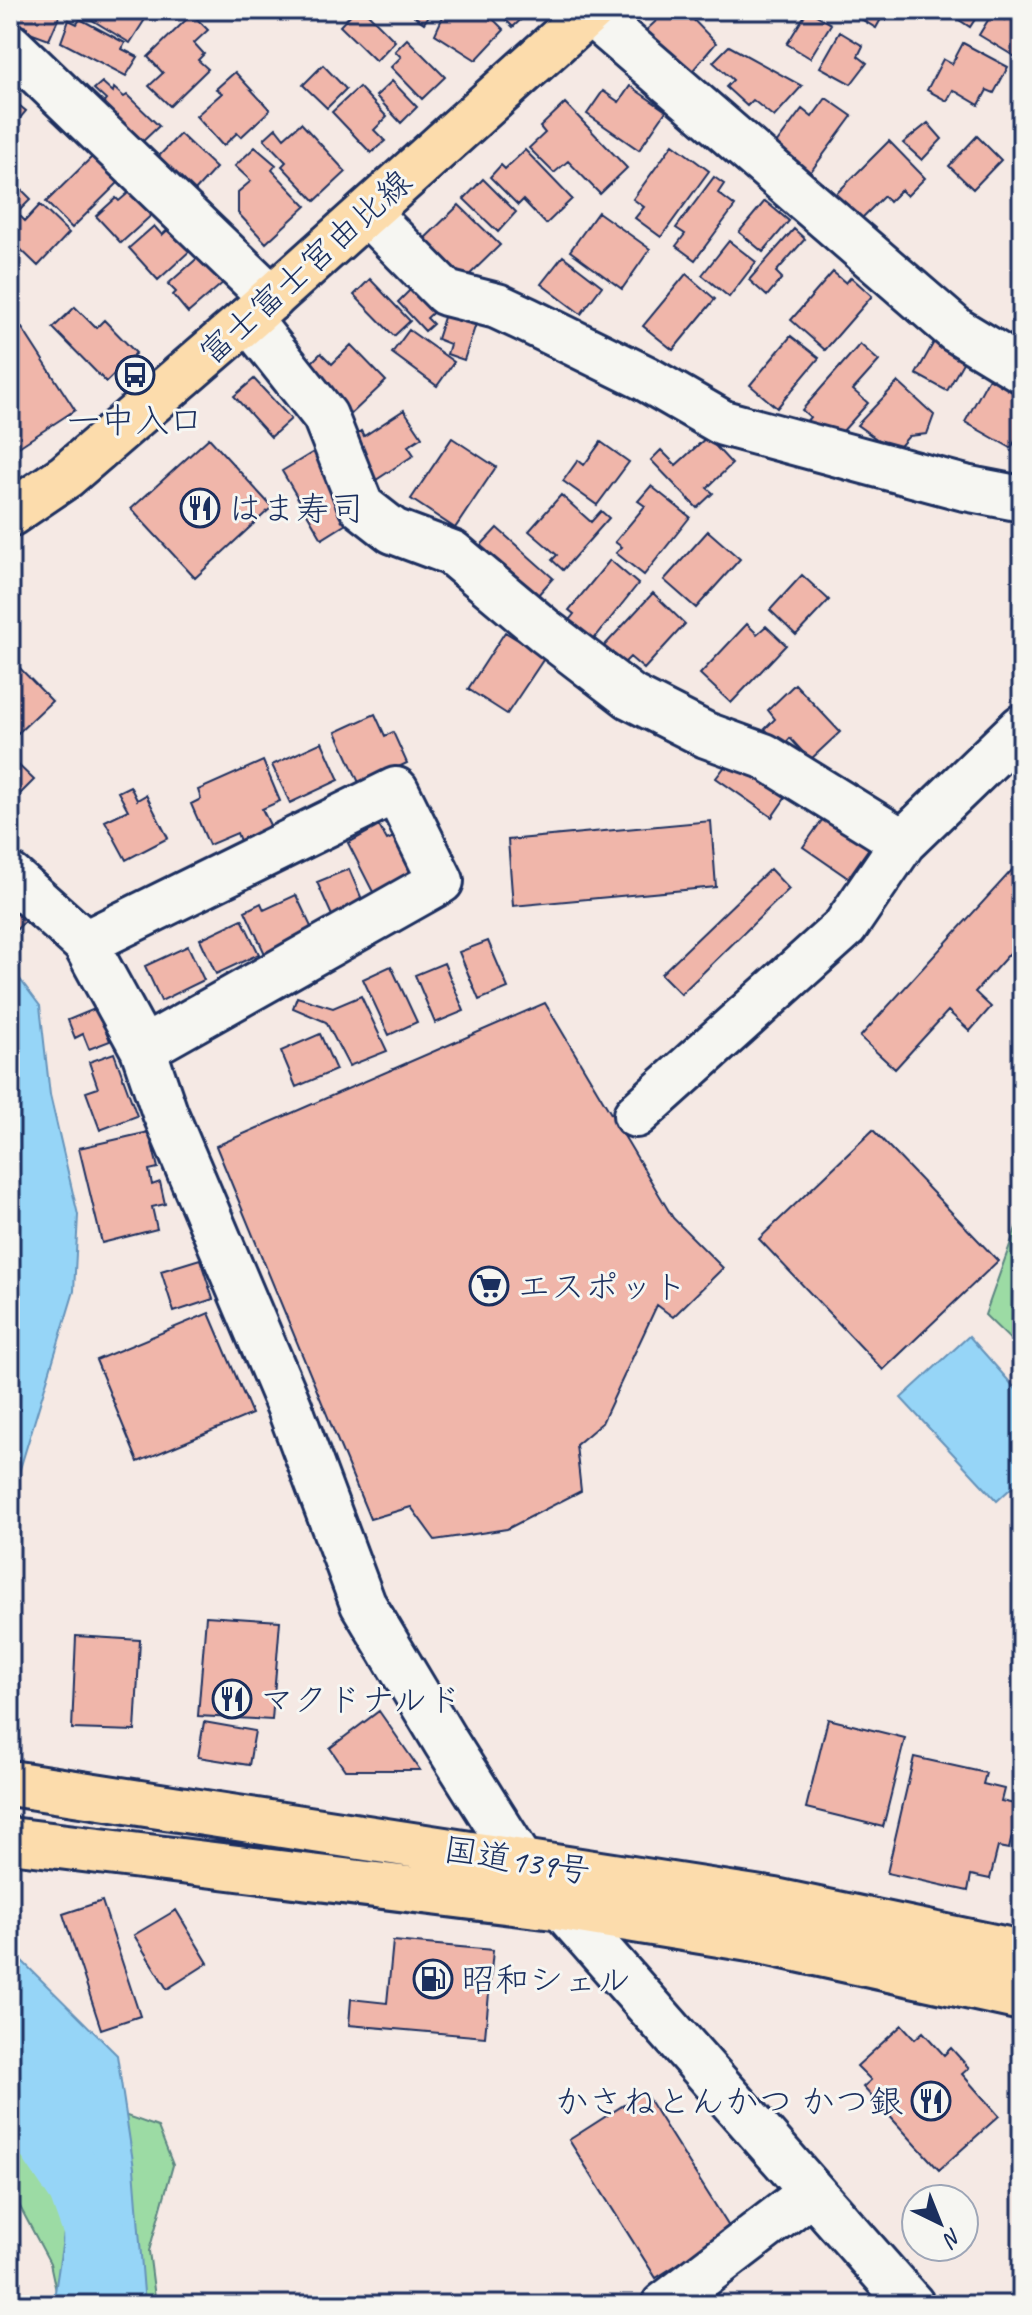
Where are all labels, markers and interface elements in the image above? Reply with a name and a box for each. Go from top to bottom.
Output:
street label: 富士富士宮由比線 [190,160,420,374]
bus stop icon: 一中入口 [114,354,156,396]
place label: 一中入口 [67,399,203,442]
restaurant icon: はま寿司 [179,487,221,529]
place label: はま寿司 [228,487,364,530]
supermarket icon: エスポット [468,1265,510,1307]
place label: エスポット [517,1265,687,1308]
restaurant icon: マクドナルド [211,1678,253,1720]
place label: マクドナルド [260,1678,461,1721]
street label: 国道139号 [441,1827,593,1893]
fuel station icon: 昭和シェル [412,1958,454,2000]
place label: 昭和シェル [461,1958,631,2001]
place label: かさねとんかつ かつ銀 [555,2080,903,2123]
restaurant icon: かさねとんかつ かつ銀 [910,2080,952,2122]
north arrow [900,2183,980,2263]
text: N [936,2222,967,2254]

